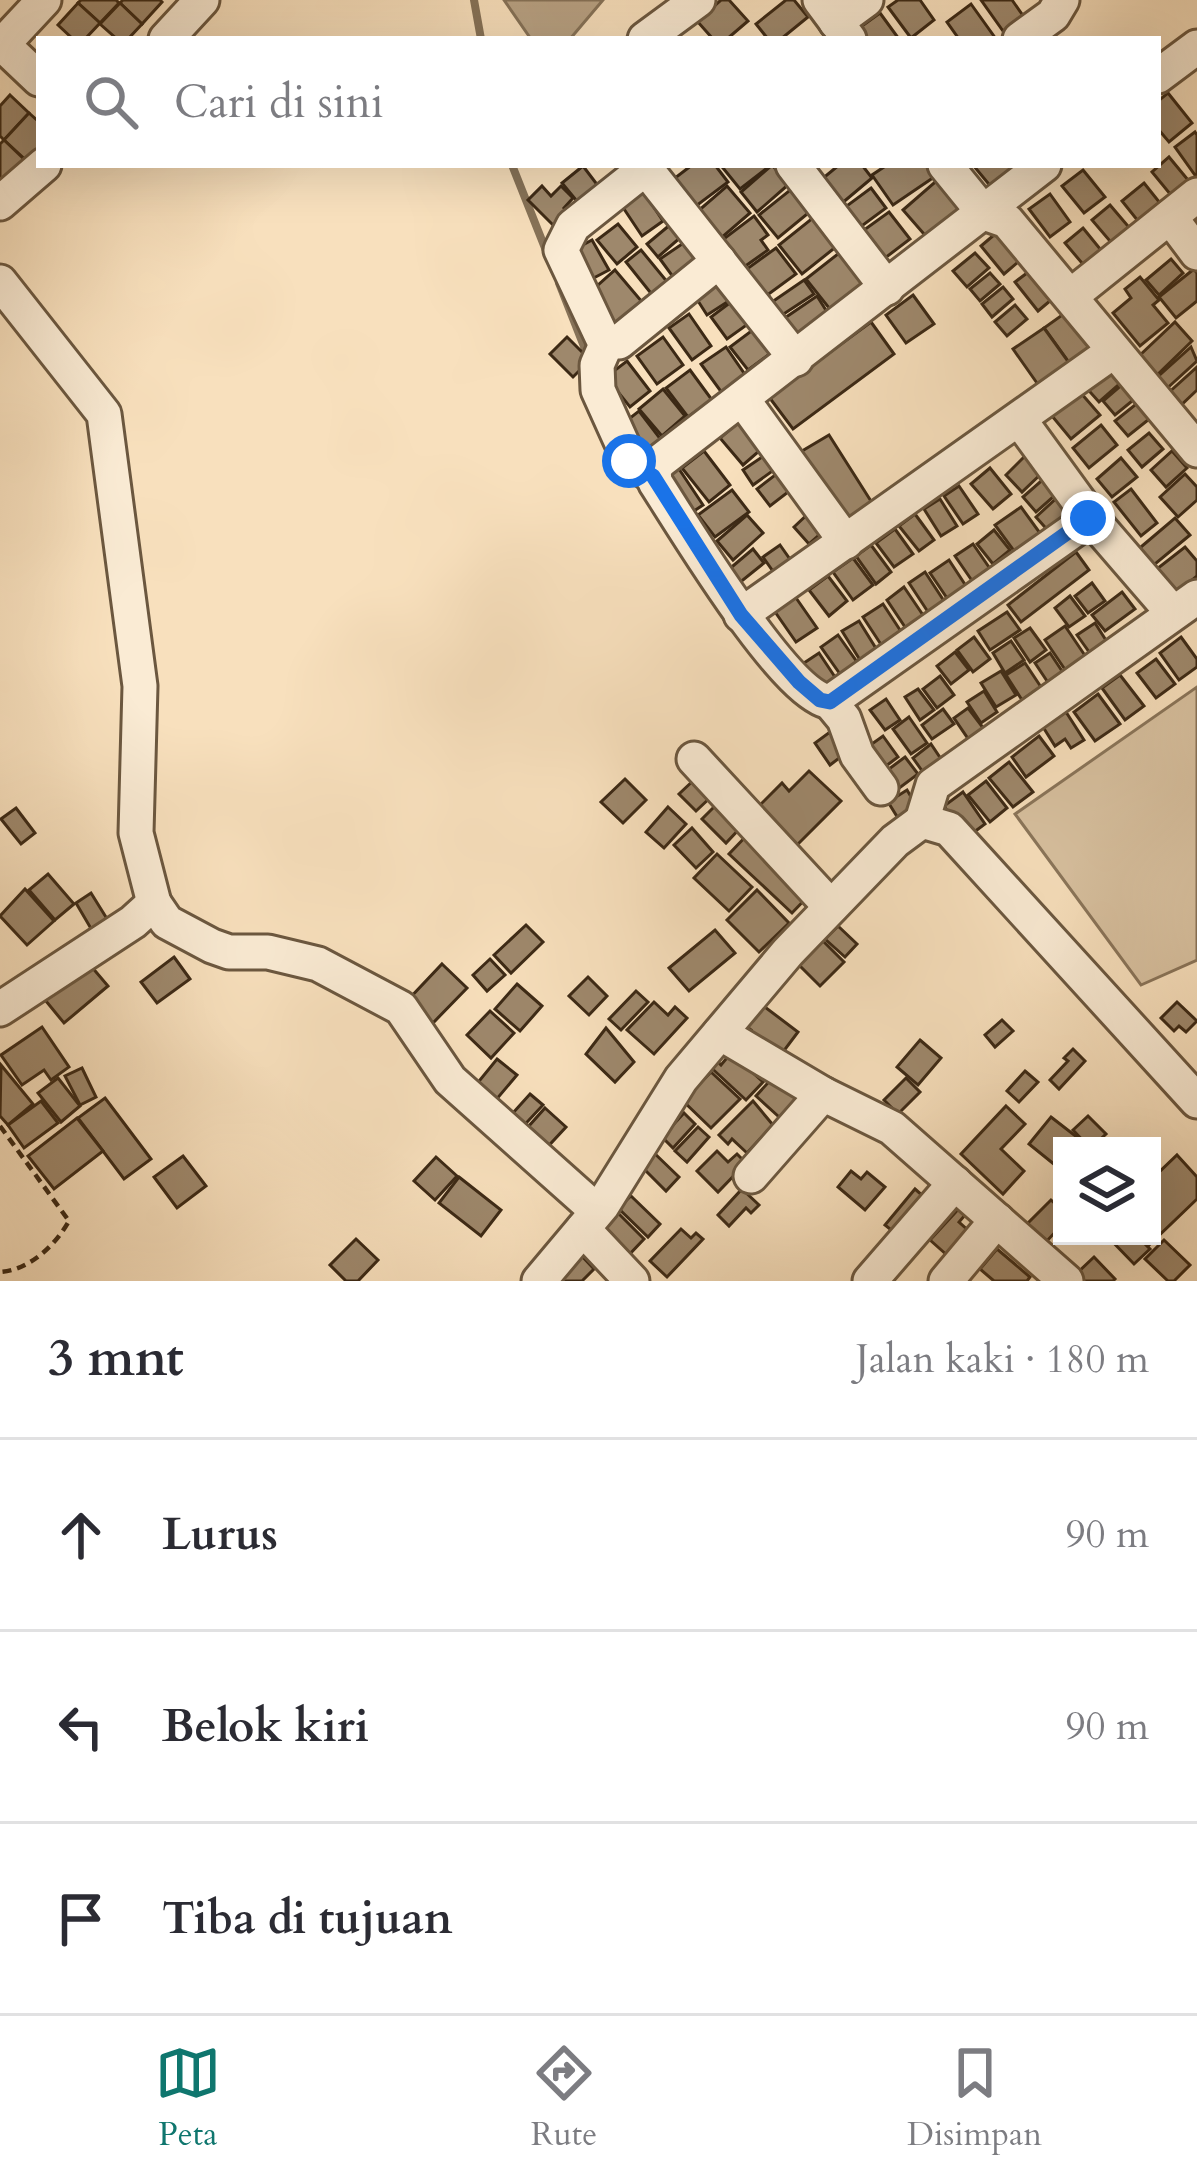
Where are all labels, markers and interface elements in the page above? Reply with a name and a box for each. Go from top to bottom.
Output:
search box [36,36,1161,168]
icon: search [78,69,144,135]
text: Cari di sini [174,72,384,133]
route start [602,434,656,488]
route end [1061,491,1115,545]
map controls [1053,1137,1161,1245]
button: layers [1053,1137,1161,1245]
text: 3 mnt [48,1324,184,1394]
text: Jalan kaki · 180 m [856,1333,1149,1386]
icon: ahead [48,1502,114,1568]
text: Lurus [162,1504,278,1565]
text: 90 m [1066,1508,1149,1561]
icon: left [48,1694,114,1760]
text: Belok kiri [162,1696,369,1757]
text: 90 m [1066,1700,1149,1753]
icon: arrive [48,1886,114,1952]
text: Tiba di tujuan [162,1888,453,1949]
tab: Peta [155,2040,221,2157]
tab: Rute [531,2040,597,2157]
tab: Disimpan [907,2040,1042,2157]

